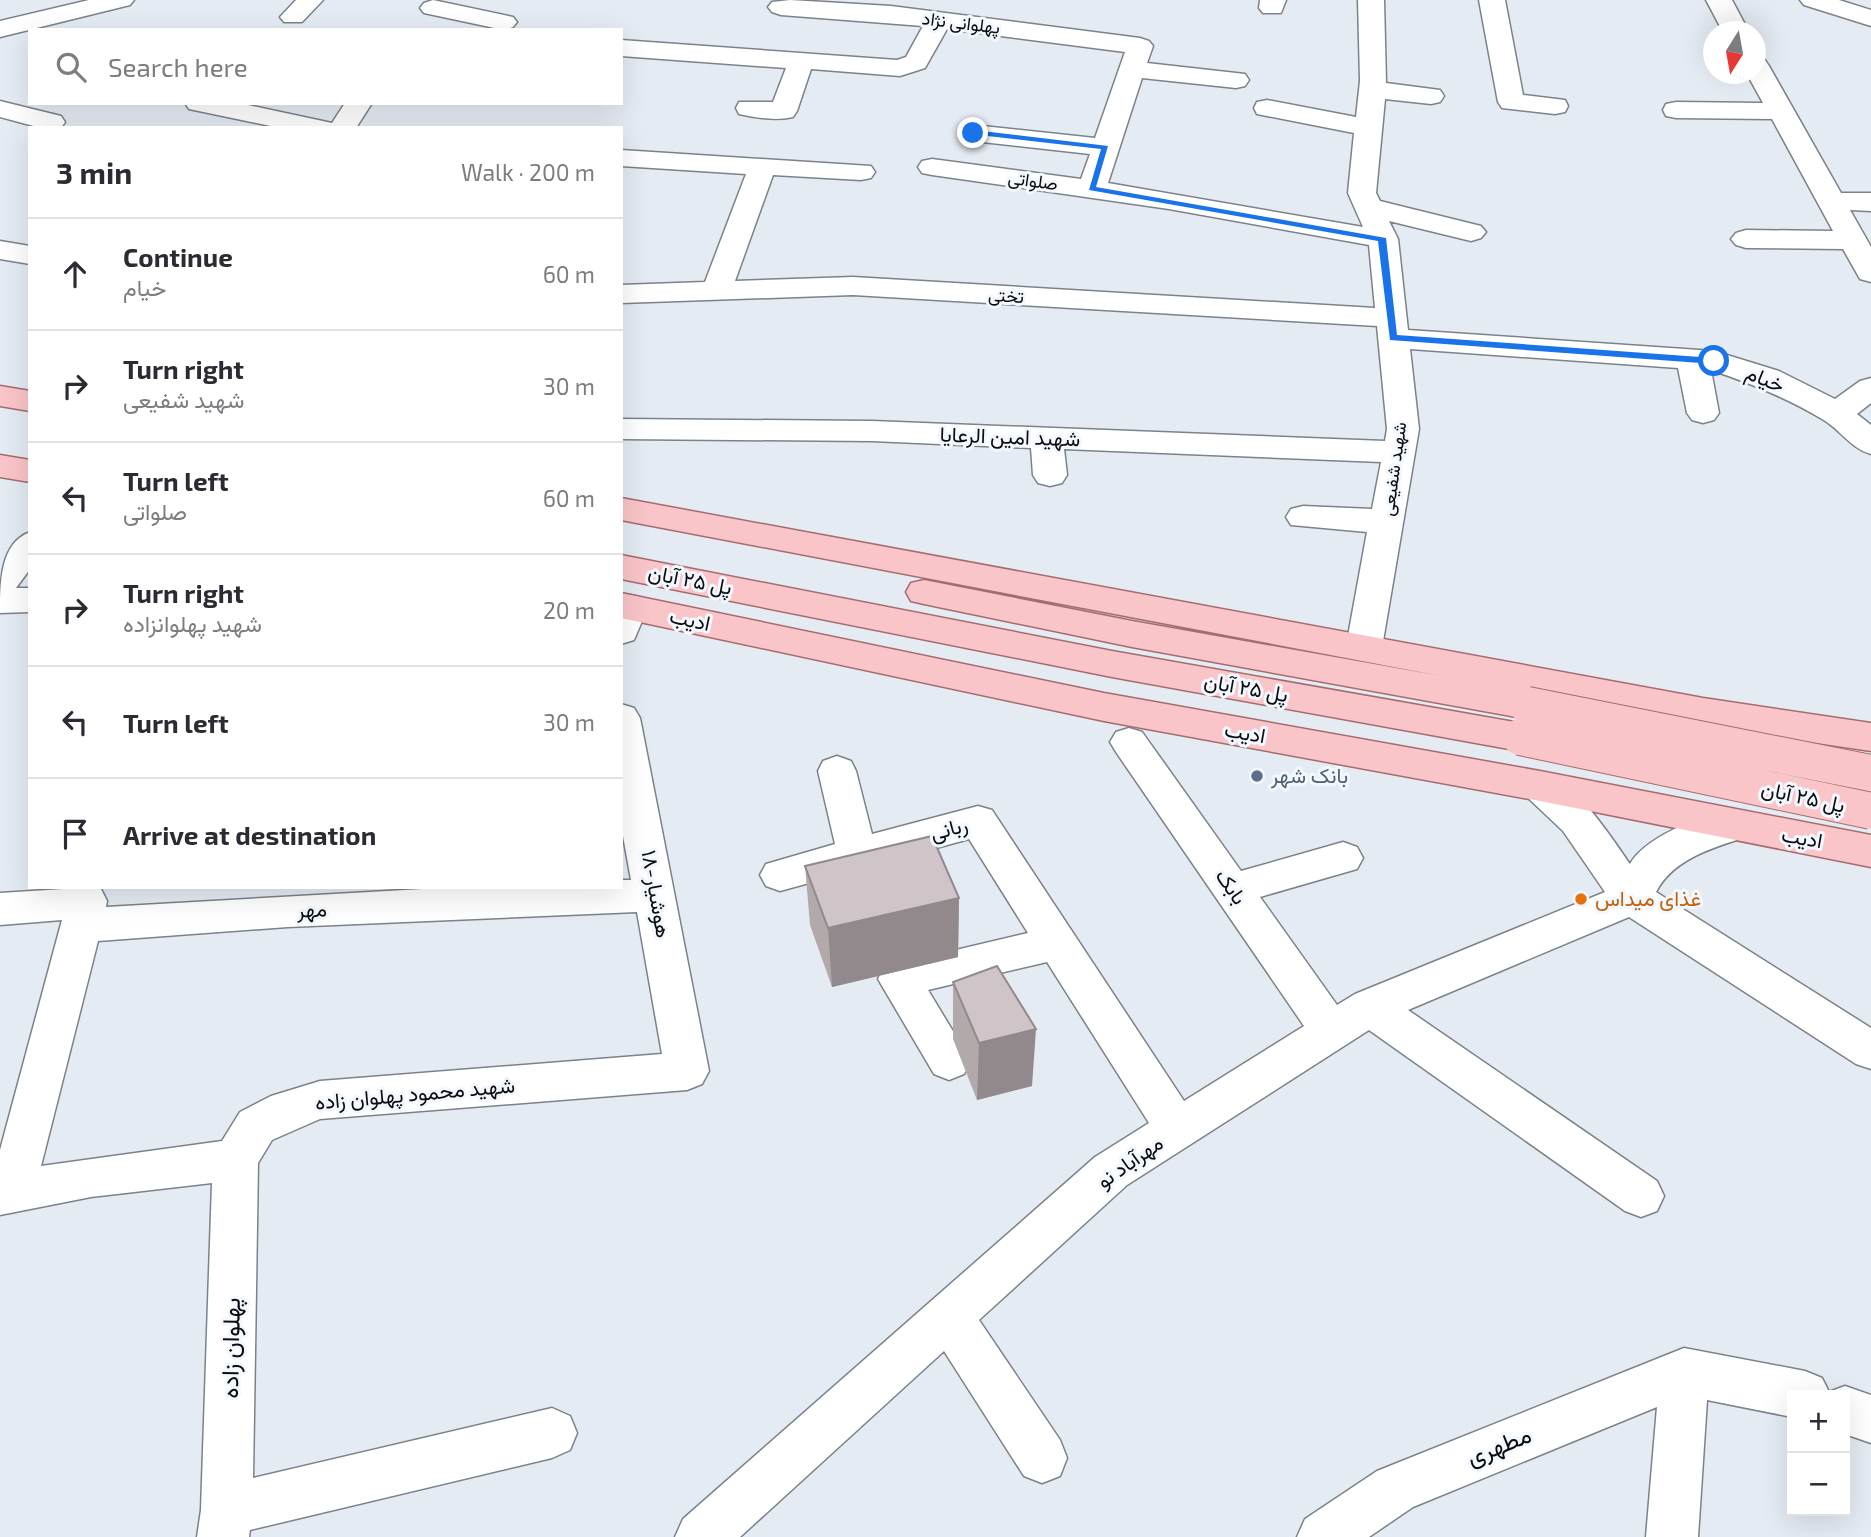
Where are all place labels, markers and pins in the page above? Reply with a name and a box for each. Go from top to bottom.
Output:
place label: بانک شهر [1270,762,1348,789]
marker: بانک شهر [1249,768,1265,784]
place label: غذای میداس [1595,885,1701,911]
marker: غذای میداس [1573,891,1589,907]

